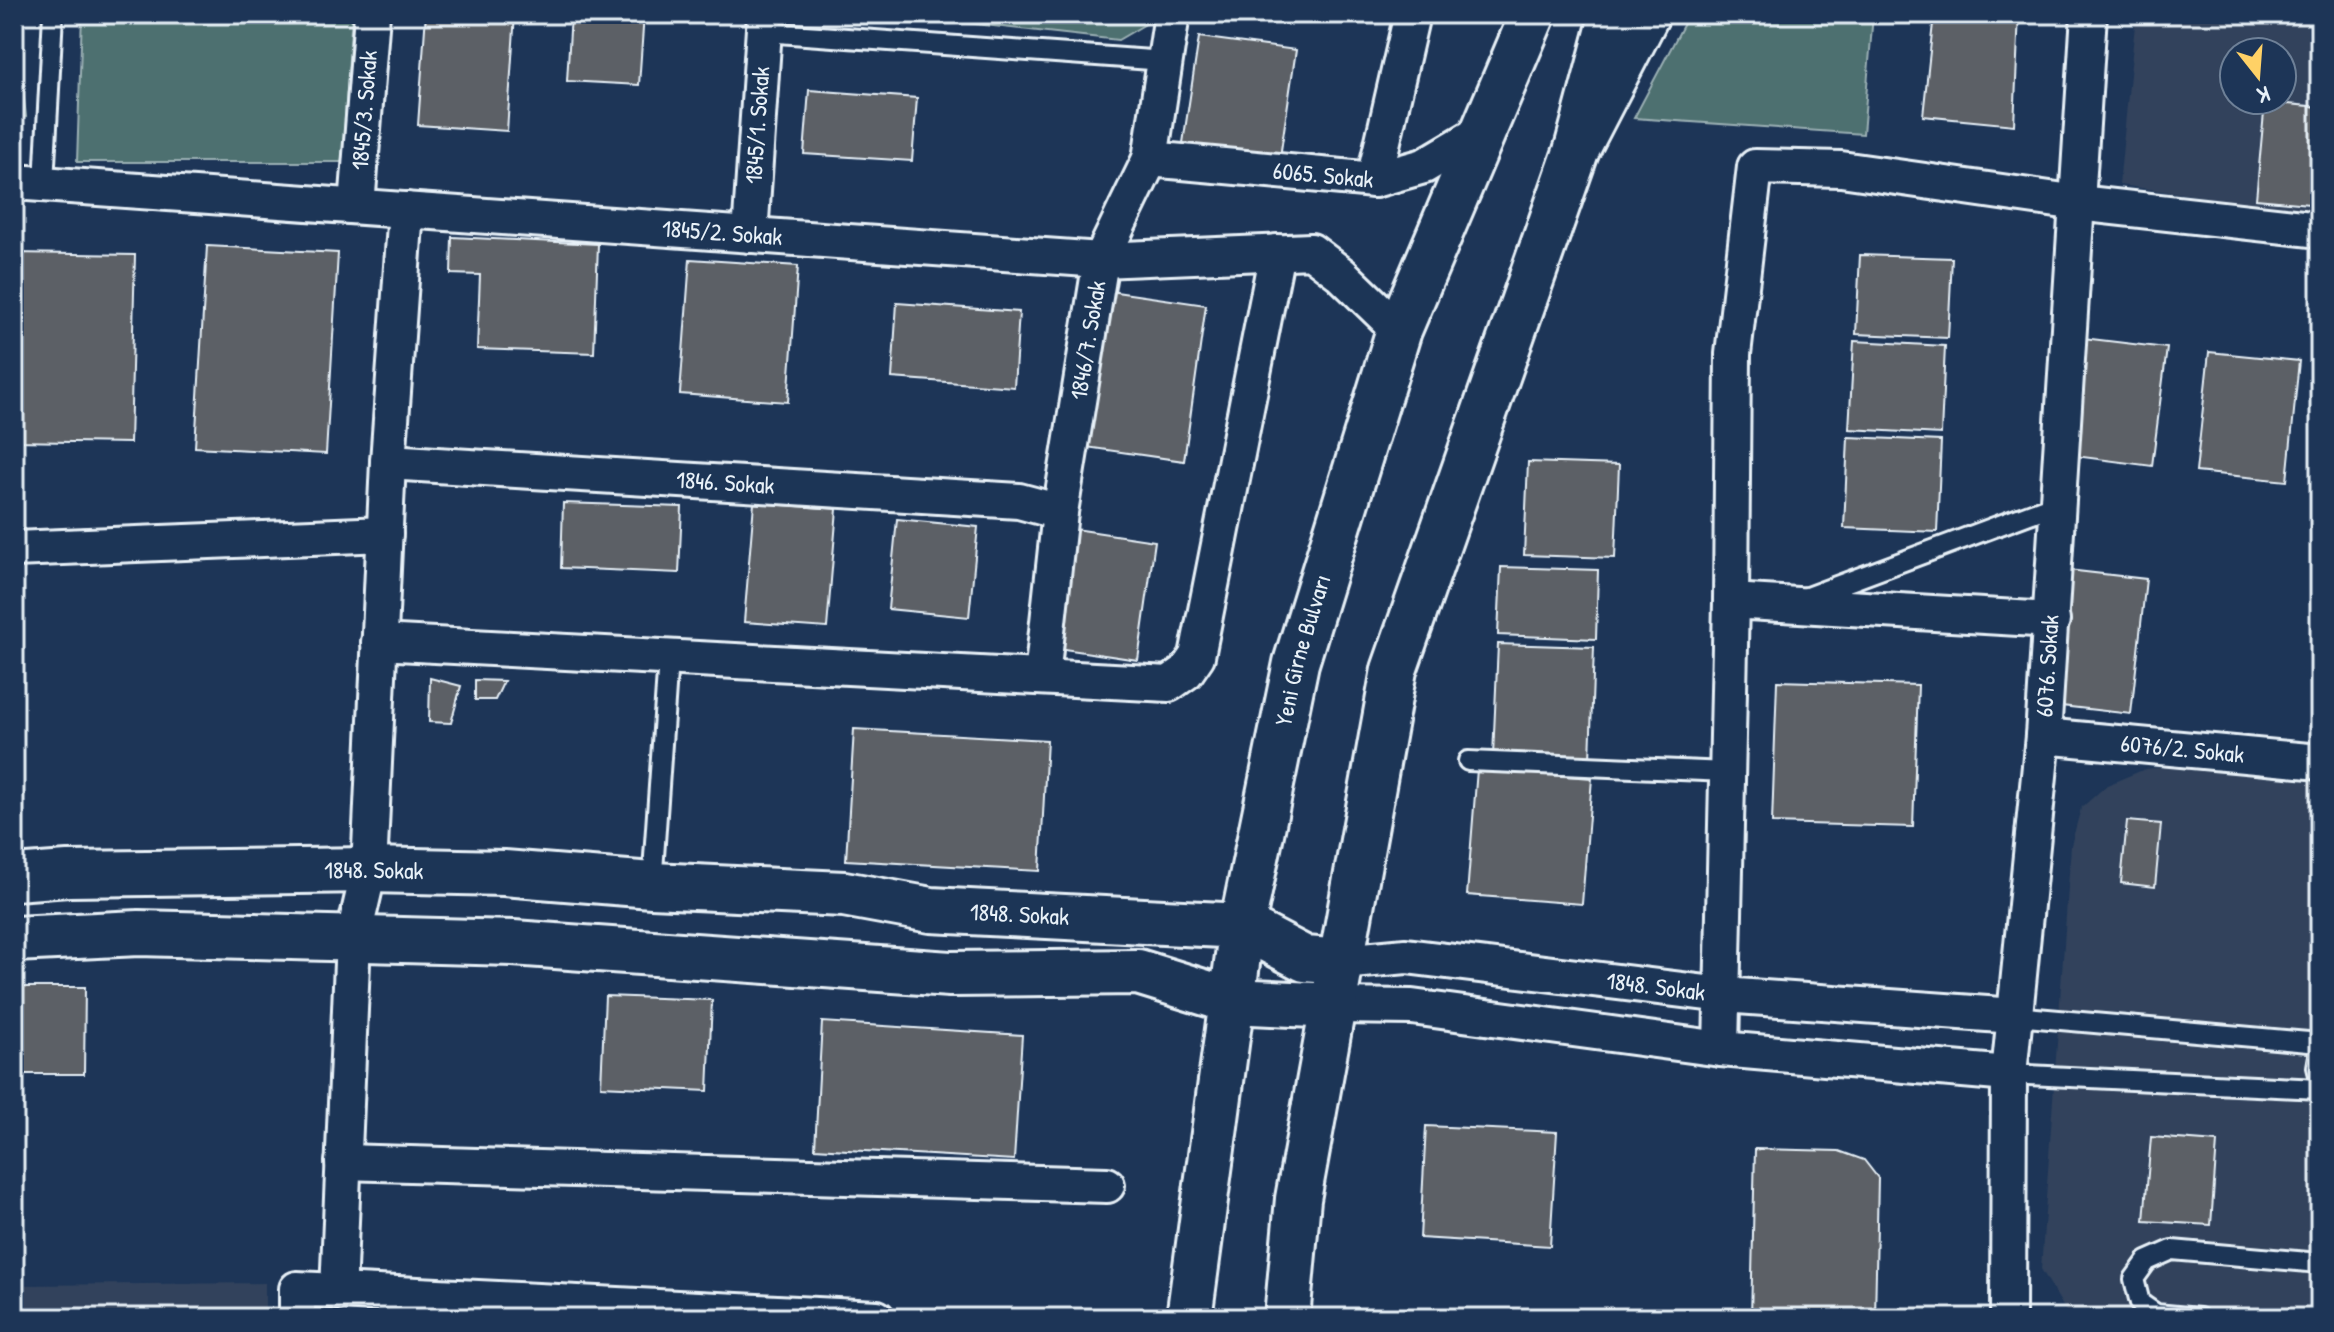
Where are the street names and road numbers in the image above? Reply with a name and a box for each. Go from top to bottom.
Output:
street label: 1845/3. Sokak [343,49,384,171]
street label: 1845/1. Sokak [736,65,776,185]
street label: 6065. Sokak [1272,154,1375,195]
street label: 1845/2. Sokak [661,212,783,252]
street label: 1846/7. Sokak [1061,278,1112,402]
street label: 1846. Sokak [675,463,776,501]
street label: Yeni Girne Bulvarı [1266,570,1337,729]
street label: 6076. Sokak [2027,614,2066,718]
street label: 6076/2. Sokak [2119,726,2246,770]
street label: 1848. Sokak [324,853,424,886]
street label: 1848. Sokak [969,895,1070,932]
street label: 1848. Sokak [1605,964,1707,1008]

